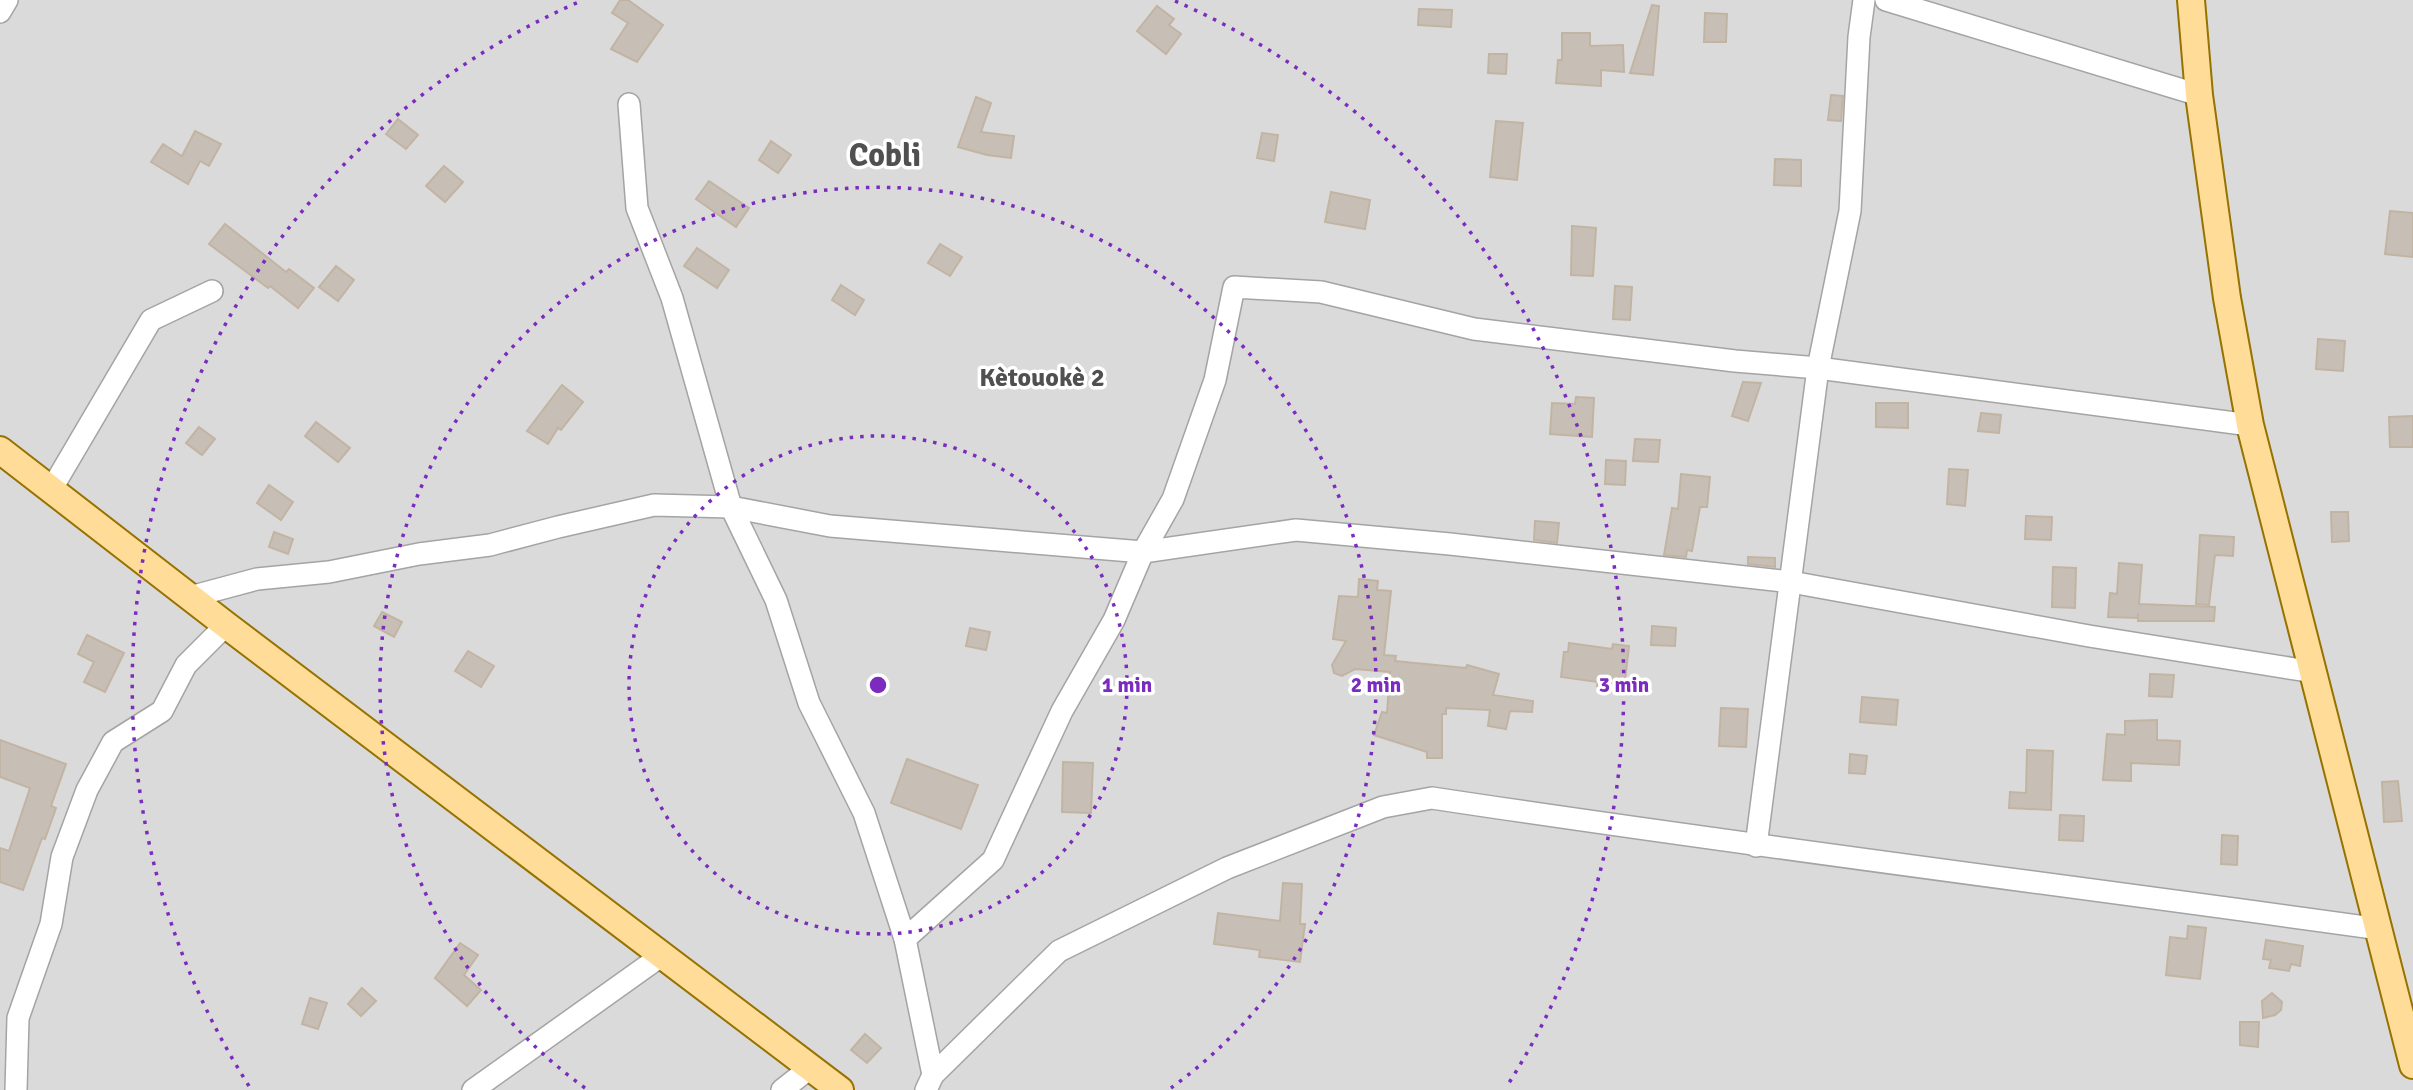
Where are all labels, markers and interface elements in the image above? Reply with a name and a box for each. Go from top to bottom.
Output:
district label: Cobli [849,136,921,175]
district label: Kètouokè 2 [979,362,1105,394]
text: 1 min [1102,672,1152,698]
text: 2 min [1351,672,1401,698]
text: 3 min [1599,672,1649,698]
centre of rings [866,673,890,697]

